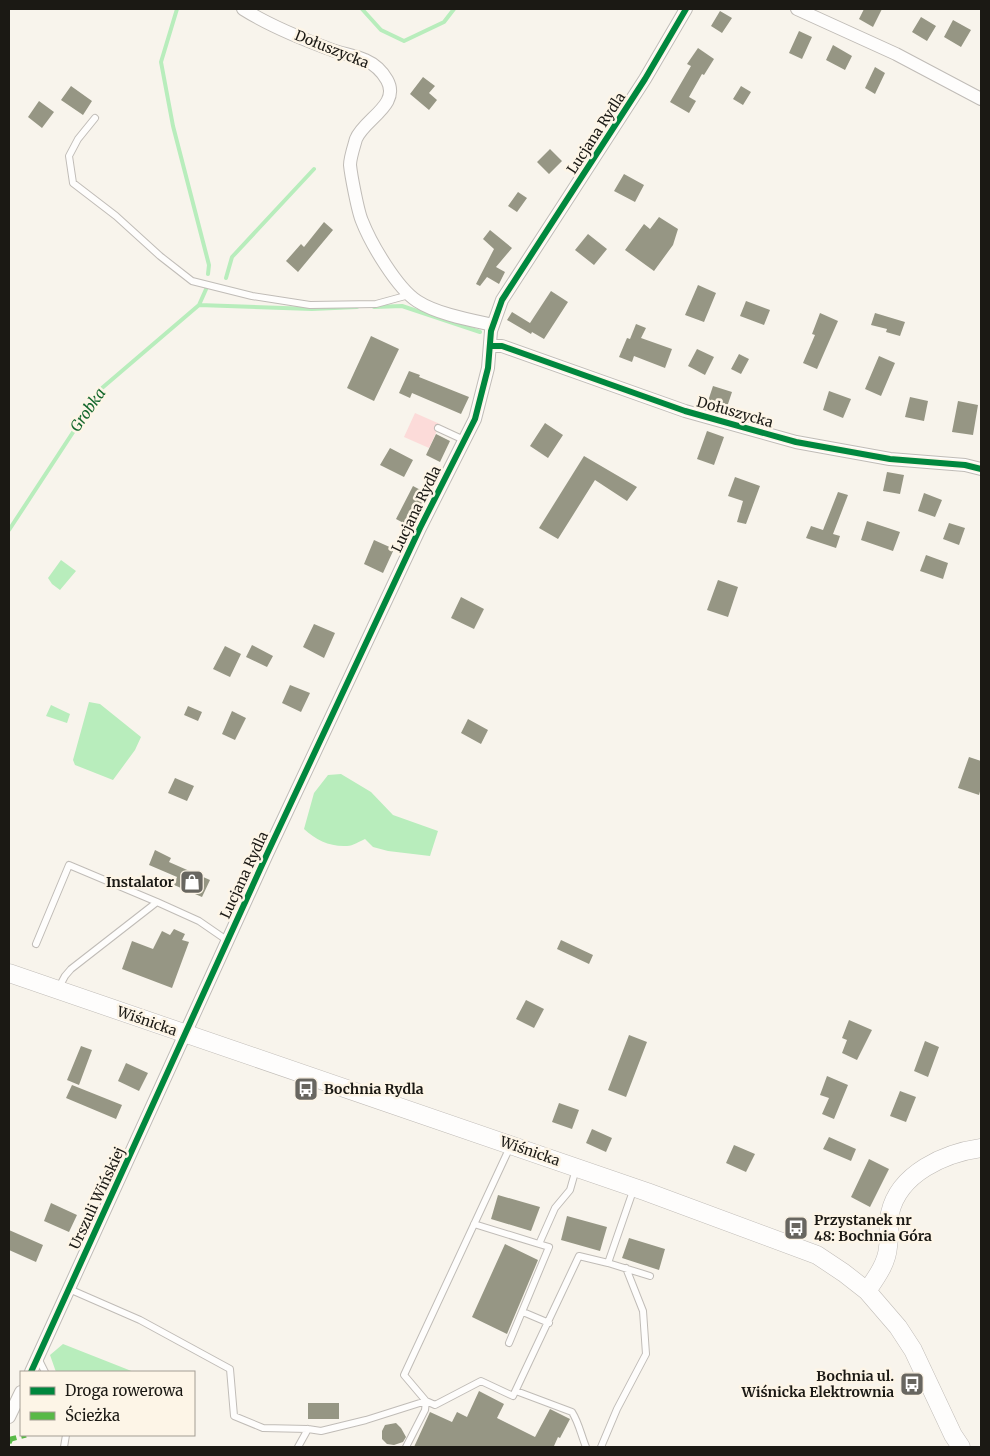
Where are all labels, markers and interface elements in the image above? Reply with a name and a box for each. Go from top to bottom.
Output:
street label: Dołuszycka [292,26,372,72]
street label: Lucjana Rydla [563,88,629,177]
water label: Grobka [66,384,109,435]
street label: Dołuszycka [695,393,776,432]
street label: Lucjana Rydla [387,462,445,555]
street label: Lucjana Rydla [216,828,272,921]
shop icon: Instalator [179,869,205,895]
place label: Instalator [106,873,174,891]
street label: Wiśnicka [114,1002,180,1040]
bus stop icon: Bochnia Rydla [293,1076,319,1102]
place label: Bochnia Rydla [324,1080,424,1098]
street label: Wiśnicka [497,1132,563,1170]
street label: Urszuli Wińskiej [65,1144,129,1252]
place label: Przystanek nr 48: Bochnia Góra [814,1211,932,1245]
bus stop icon: Przystanek nr 48: Bochnia Góra [783,1215,809,1241]
place label: Bochnia ul. Wiśnicka Elektrownia [741,1367,894,1401]
legend [20,1371,195,1436]
bus stop icon: Bochnia ul. Wiśnicka Elektrownia [899,1371,925,1397]
text: Droga rowerowa [65,1381,183,1400]
text: Ścieżka [65,1405,120,1425]

